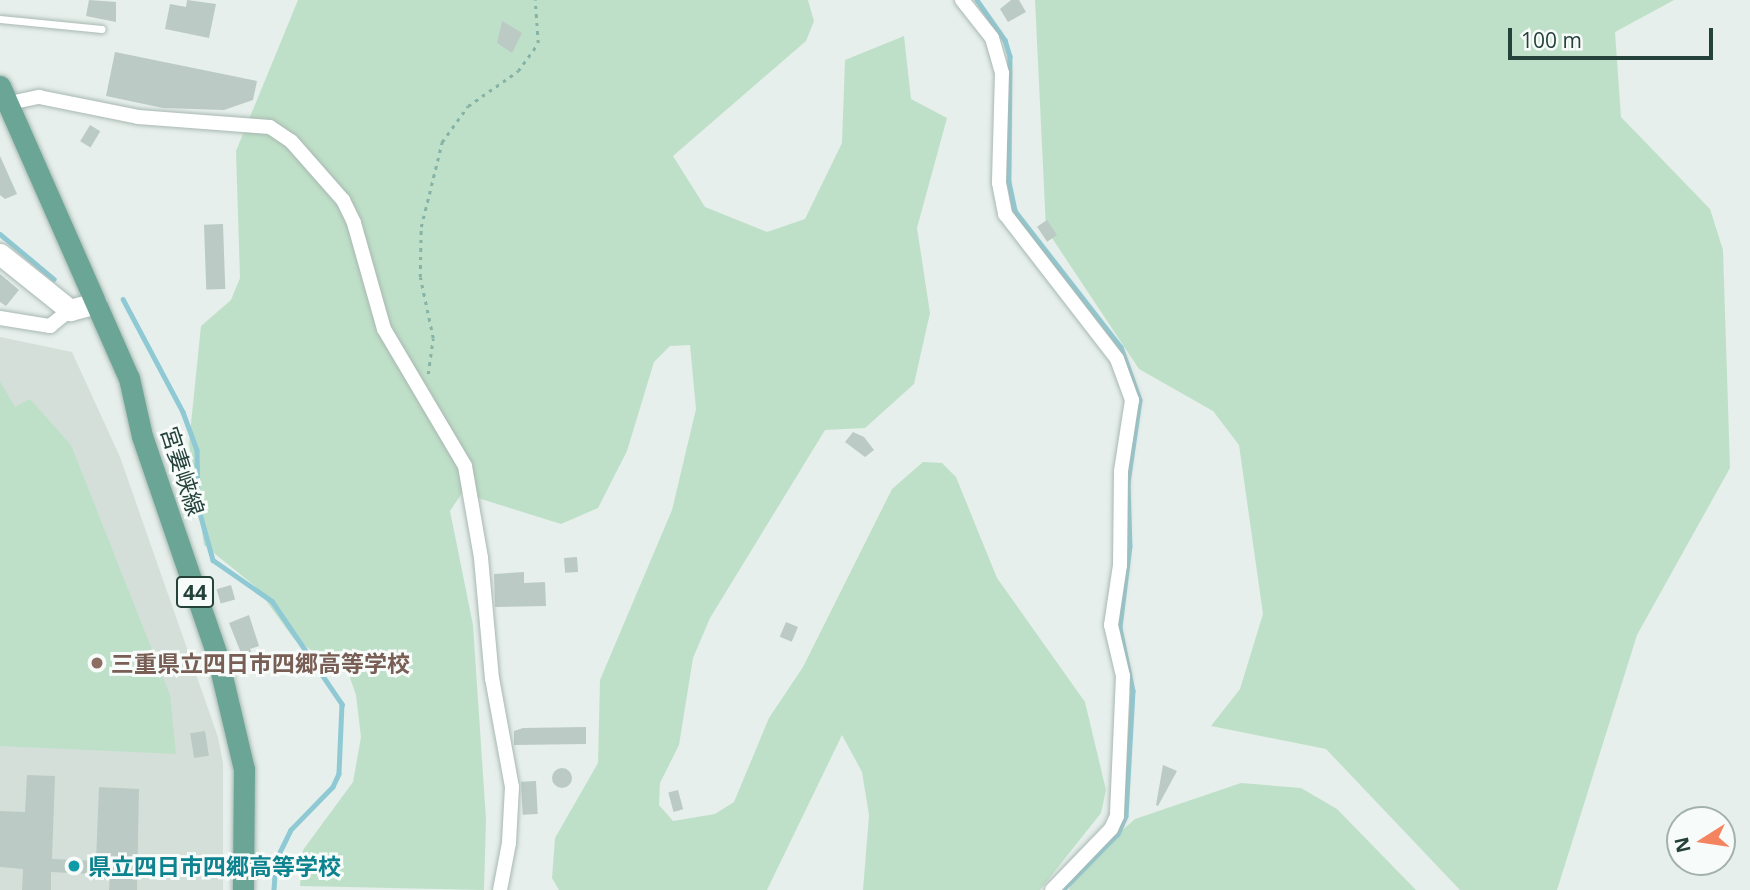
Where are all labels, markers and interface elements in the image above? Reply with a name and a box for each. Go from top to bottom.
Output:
scale bar [1512,14,1717,58]
text: 100 m [1521,26,1582,54]
street label: 宮妻峡線 [156,423,210,519]
road number: 44 [176,574,214,610]
place label: 三重県立四日市四郷高等学校 [111,649,410,677]
marker: 三重県立四日市四郷高等学校 [89,655,105,671]
north arrow [1666,806,1736,876]
text: N [1668,835,1697,855]
place label: 県立四日市四郷高等学校 [88,852,341,880]
marker: 県立四日市四郷高等学校 [66,858,82,874]

